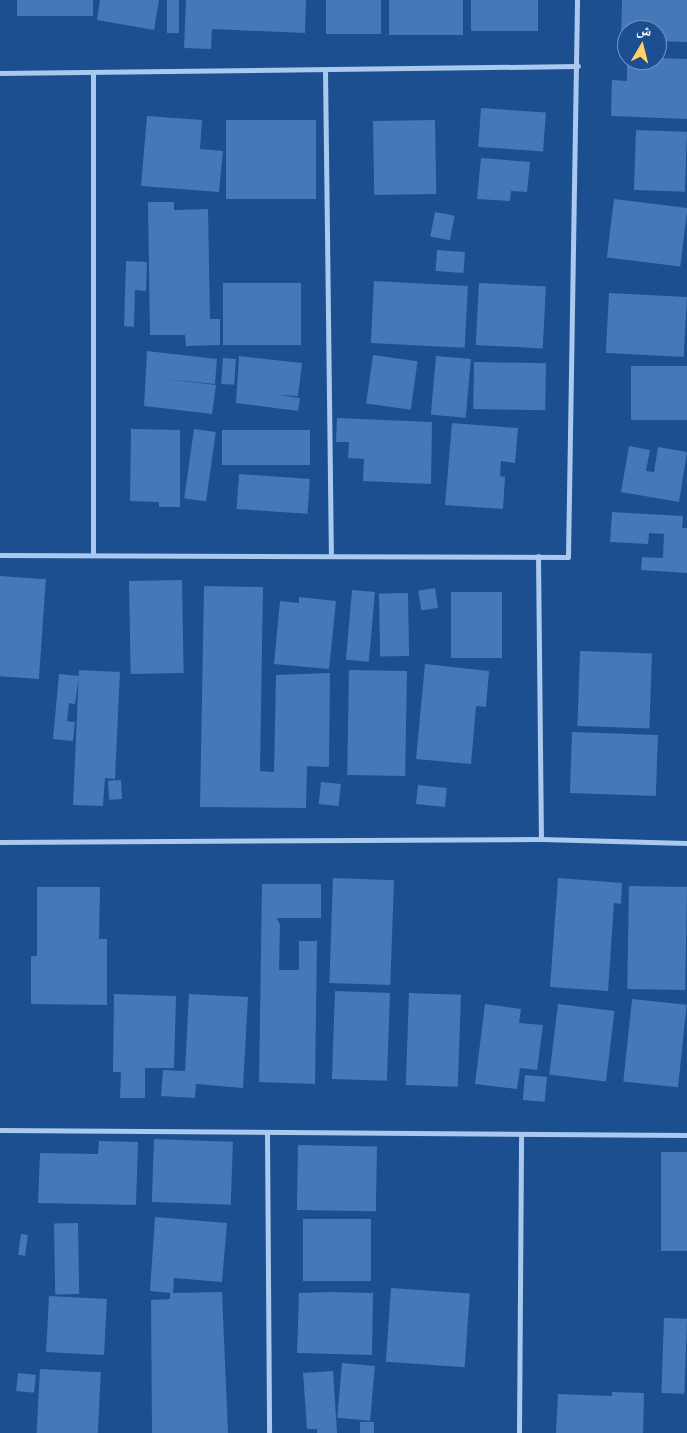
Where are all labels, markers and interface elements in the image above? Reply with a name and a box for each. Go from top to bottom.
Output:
north arrow [617,20,667,70]
text: ش [635,21,653,40]

